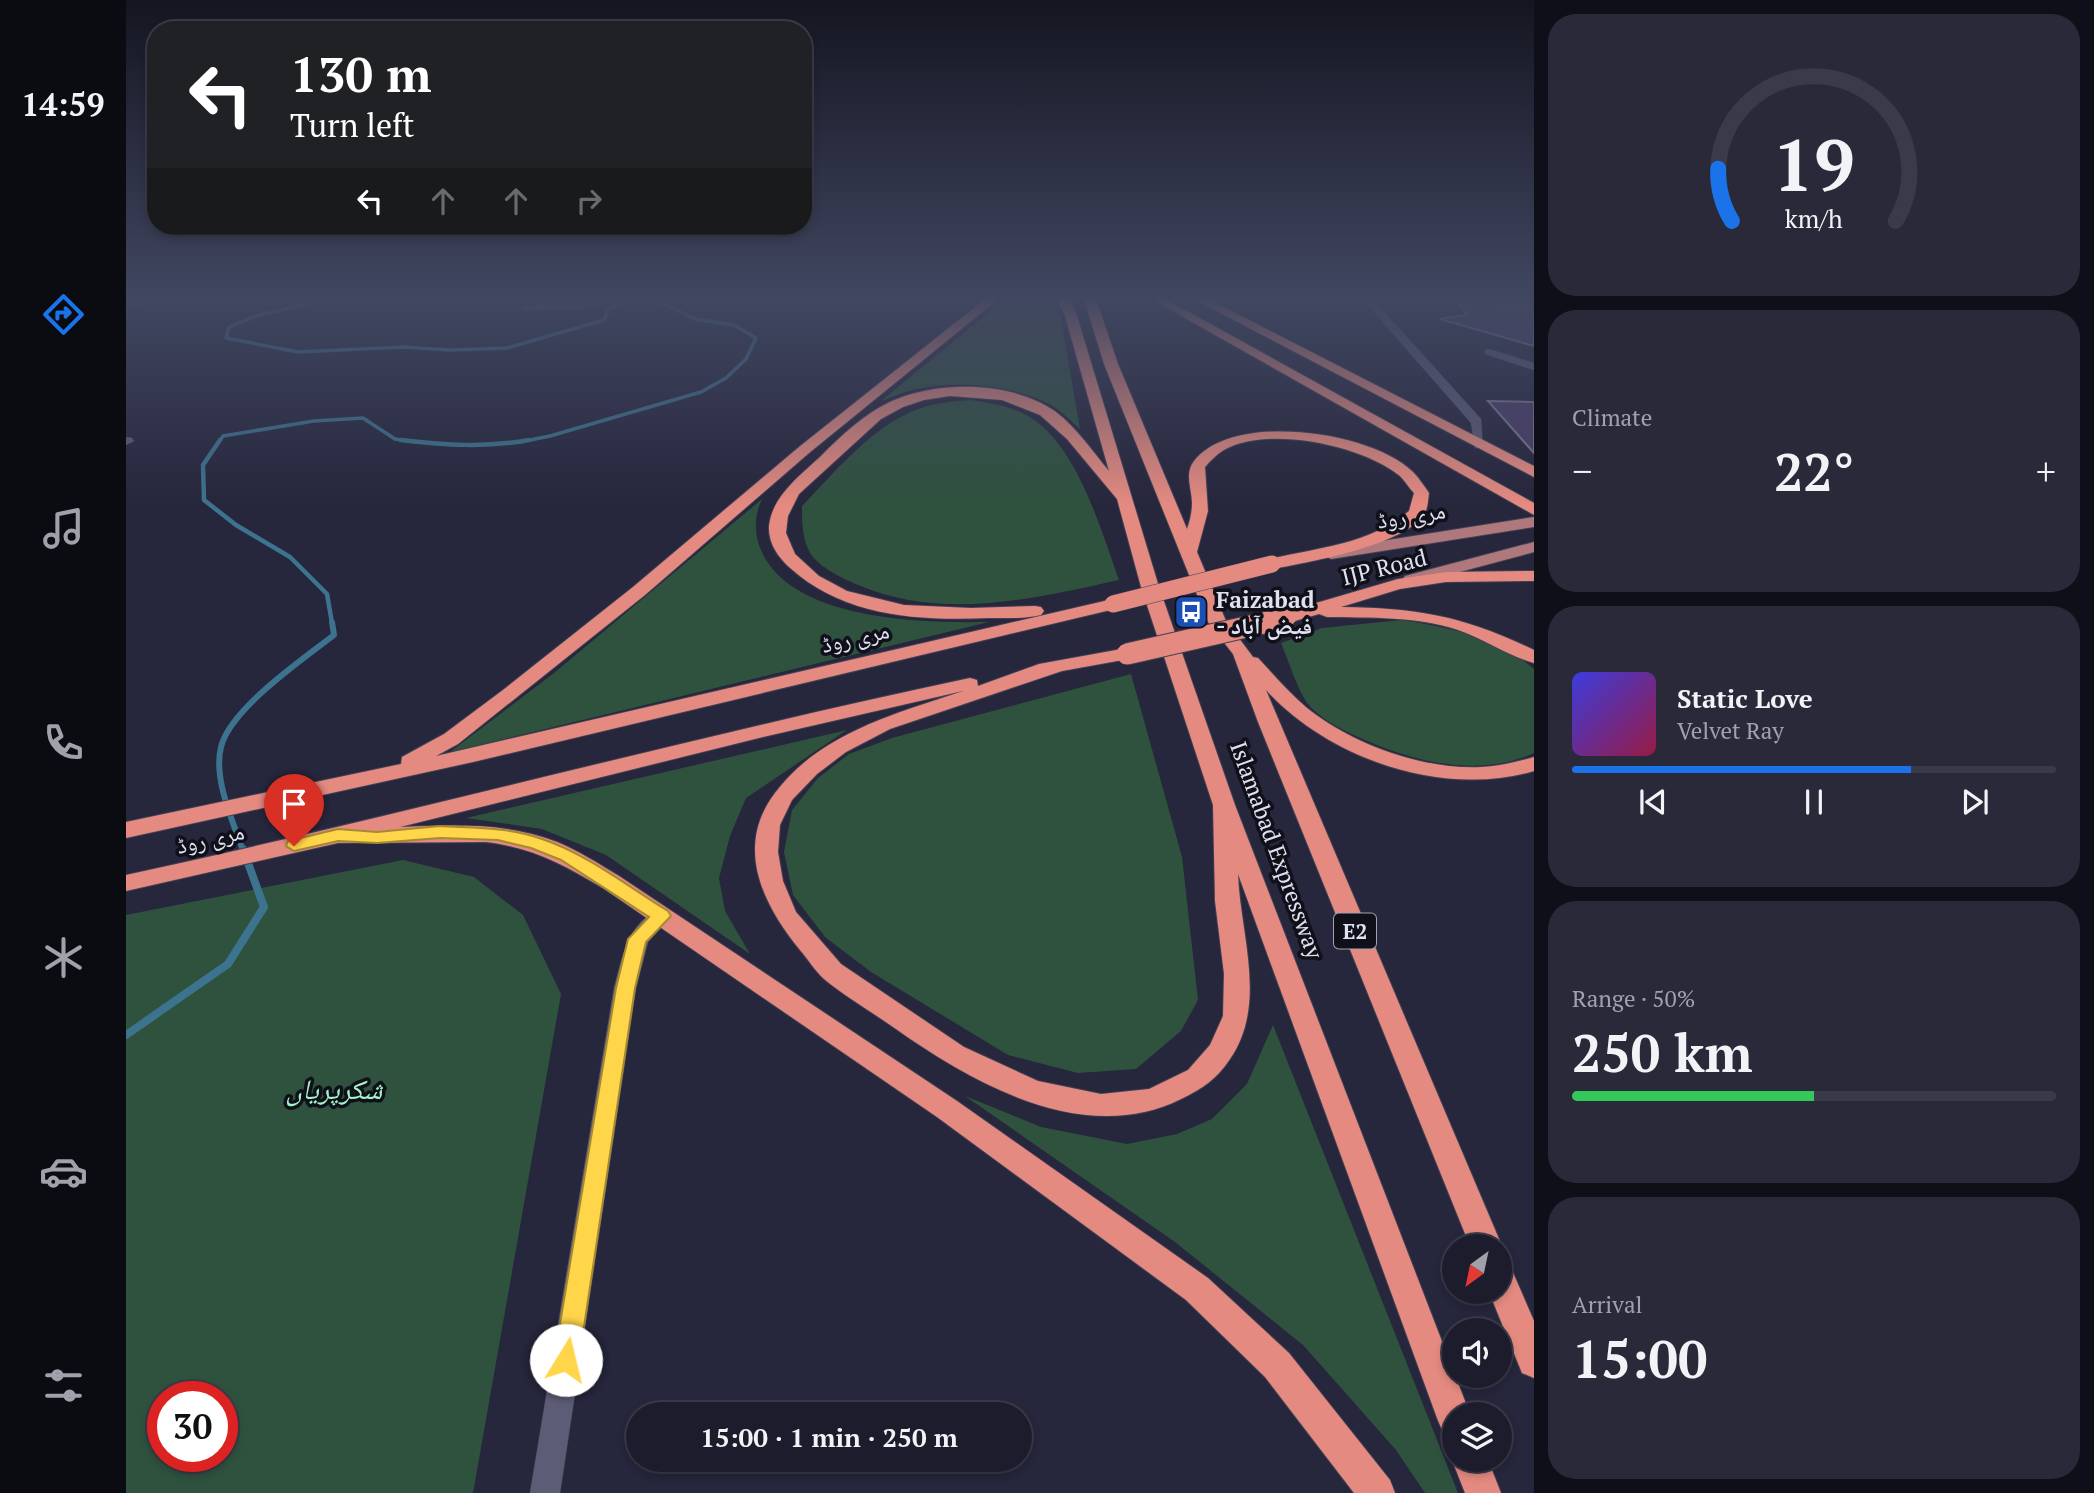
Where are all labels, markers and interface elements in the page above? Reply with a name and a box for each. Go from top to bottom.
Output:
text: 130 m [290,41,432,106]
icon: left [175,49,266,140]
text: 14:59 [21,83,105,125]
text: Turn left [290,104,414,146]
text: 19 [1773,115,1855,212]
icon: left [351,182,389,220]
icon: ahead [424,182,462,220]
icon: ahead [497,182,535,220]
icon: right [570,182,608,220]
text: km/h [1785,202,1843,235]
icon: directions [39,290,88,339]
text: Climate [1572,402,1652,433]
text: 22° [1774,437,1854,506]
text: − [1572,446,1592,496]
text: + [2036,446,2056,496]
street label: مری روڈ [1375,494,1447,536]
icon: music [39,504,88,553]
street label: IJP Road [1338,541,1430,593]
place label: Faizabad - فیض آباد [1216,584,1315,641]
bus stop icon: Faizabad - فیض آباد [1172,593,1210,631]
street label: مری روڈ [818,614,892,660]
text: Static Love [1677,681,1813,715]
text: Velvet Ray [1677,715,1784,746]
icon: phone [39,718,88,767]
street label: Islamabad Expressway [1223,737,1331,963]
pin [264,774,324,846]
icon: previous [1634,783,1672,821]
icon: pause [1795,783,1833,821]
icon: next [1956,783,1994,821]
icon: arrive [275,785,313,823]
street label: مری روڈ [173,815,247,861]
road number: E2 [1334,914,1376,948]
icon: climate [39,933,88,982]
text: Range · 50% [1572,983,1695,1014]
text: 250 km [1572,1018,1753,1087]
park label: شکرپریاں [286,1070,383,1107]
icon: car [39,1147,88,1196]
north arrow [1442,1234,1512,1304]
map controls [1442,1234,1512,1472]
text: Arrival [1572,1289,1643,1320]
button: sound [1442,1318,1512,1388]
position arrow [529,1323,603,1397]
text: 15:00 [1572,1324,1707,1393]
icon: filters [39,1361,88,1410]
speed limit sign: 30 [147,1381,238,1472]
button: layers [1442,1402,1512,1472]
text: 15:00 · 1 min · 250 m [700,1420,958,1454]

